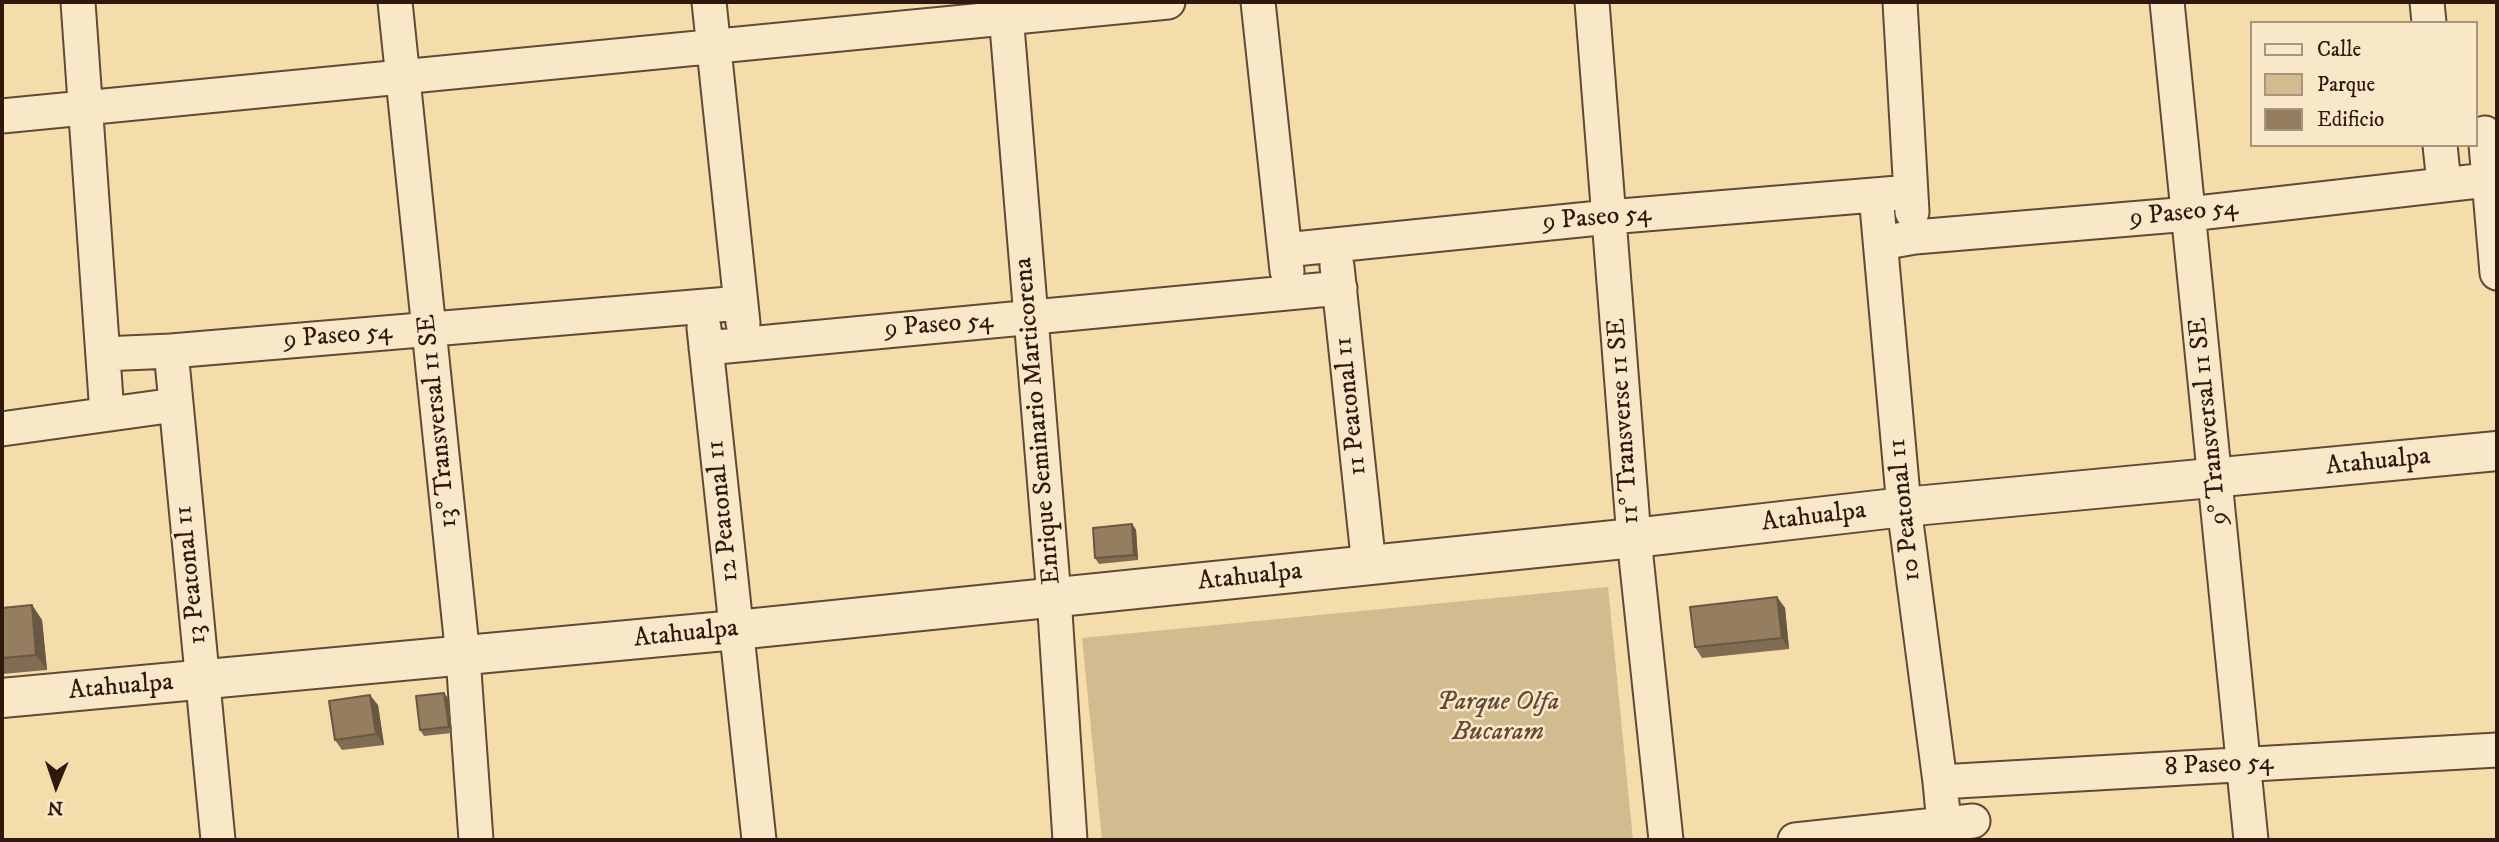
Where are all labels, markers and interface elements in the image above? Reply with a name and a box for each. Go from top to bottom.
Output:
legend [2250,21,2478,147]
text: Calle [2317,37,2361,63]
text: Parque [2317,72,2375,98]
text: Edificio [2317,107,2384,133]
street label: 9 Paseo 54 [2128,193,2240,235]
street label: 9 Paseo 54 [1541,199,1653,239]
street label: Enrique Seminario Marticorena [1009,256,1069,586]
street label: 9 Paseo 54 [883,306,995,346]
street label: 13° Transversal 11 SE [412,313,466,529]
street label: 9° Transversal 11 SE [2184,316,2236,526]
street label: 9 Paseo 54 [282,317,394,357]
street label: 11° Transverse 11 SE [1602,317,1648,525]
street label: 11 Peatonal 11 [1329,335,1375,477]
street label: 10 Peatonal 11 [1883,437,1929,583]
street label: 12 Peatonal 11 [701,439,747,583]
street label: Atahualpa [2324,442,2432,484]
street label: Atahualpa [1760,496,1868,540]
street label: 13 Peatonal 11 [169,504,215,646]
street label: Atahualpa [1196,557,1304,599]
street label: Atahualpa [632,614,740,656]
street label: Atahualpa [67,668,175,708]
park label: Parque Olfa Bucaram [1437,688,1559,750]
street label: 8 Paseo 54 [2164,748,2274,784]
north arrow [21,751,91,821]
text: N [47,796,63,819]

